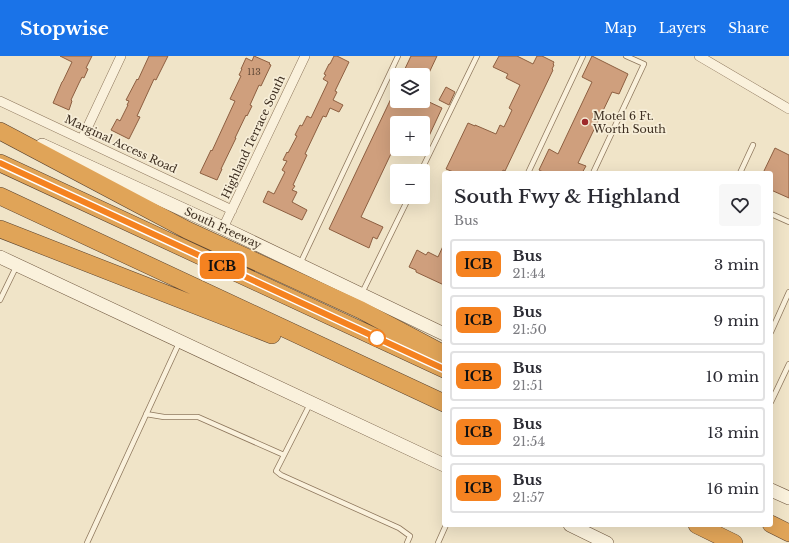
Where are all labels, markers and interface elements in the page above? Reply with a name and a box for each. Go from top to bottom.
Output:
text: Stopwise [20,17,109,40]
text: Map [604,19,637,37]
text: Layers [659,19,706,37]
text: Share [728,19,769,37]
house number: 113 [247,66,261,77]
map controls [390,68,430,204]
button: layers [390,68,430,108]
street label: Highland Terrace South [218,73,288,201]
place label: Motel 6 Ft. Worth South [592,109,666,136]
street label: Marginal Access Road [63,112,180,176]
button: + [390,116,430,156]
marker: Motel 6 Ft. Worth South [580,117,590,127]
button: − [390,164,430,204]
button: heart [719,184,761,226]
text: South Fwy & Highland [454,185,680,208]
street label: South Freeway [182,204,264,252]
text: Bus [454,212,479,229]
text: Bus [513,246,542,265]
line badge: ICB [199,253,245,279]
text: ICB [464,255,493,273]
text: 3 min [714,255,759,274]
text: ICB [208,257,236,275]
text: 21:44 [513,265,545,282]
text: Bus [513,302,542,321]
text: ICB [464,311,493,329]
text: 9 min [714,311,759,330]
text: 21:50 [513,321,547,338]
unlabelled marker [368,329,386,347]
text: Bus [513,358,542,377]
text: ICB [464,367,493,385]
text: 10 min [706,367,759,386]
text: 21:51 [513,377,543,394]
text: Bus [513,414,542,433]
text: ICB [464,423,493,441]
text: 13 min [707,423,759,442]
text: 21:54 [513,433,545,450]
text: Bus [513,470,542,489]
text: ICB [464,479,493,497]
text: 16 min [707,479,759,498]
text: 21:57 [513,489,544,506]

